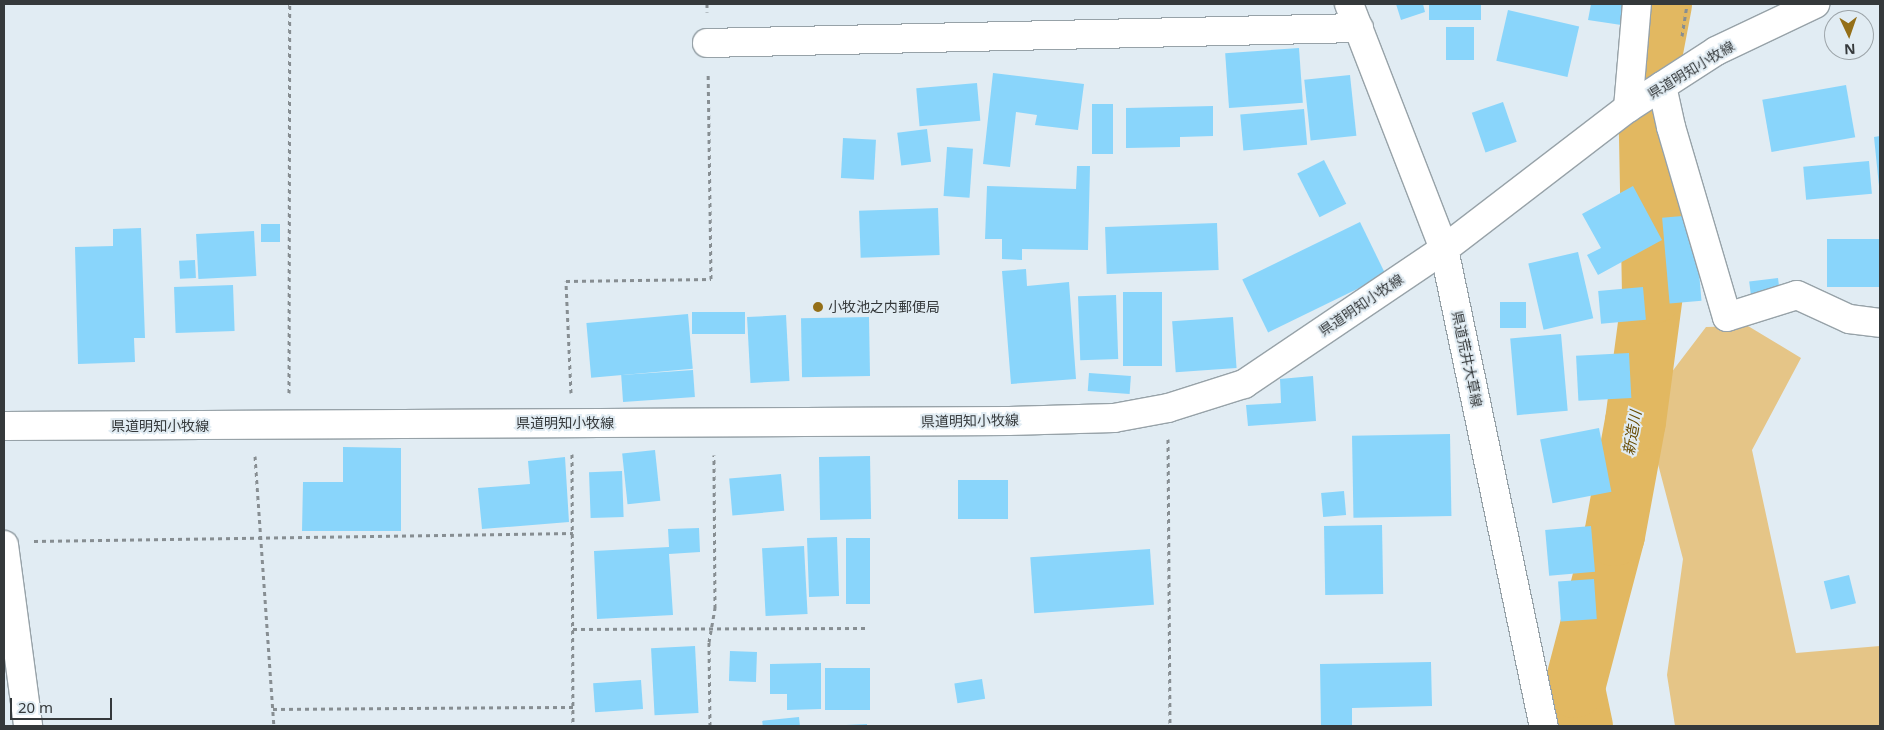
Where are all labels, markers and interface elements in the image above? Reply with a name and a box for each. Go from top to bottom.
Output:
north arrow [1824,10,1874,60]
street label: 県道明知小牧線 [1645,38,1737,102]
text: N [1844,40,1856,59]
street label: 県道明知小牧線 [1316,271,1406,339]
place label: 小牧池之内郵便局 [828,299,940,315]
marker: 小牧池之内郵便局 [812,301,824,313]
street label: 県道荒井大草線 [1449,309,1485,409]
water label: 新造川 [1619,409,1645,457]
street label: 県道明知小牧線 [921,412,1019,430]
street label: 県道明知小牧線 [516,415,614,431]
street label: 県道明知小牧線 [111,418,209,434]
scale bar [12,688,115,720]
text: 20 m [18,697,53,717]

